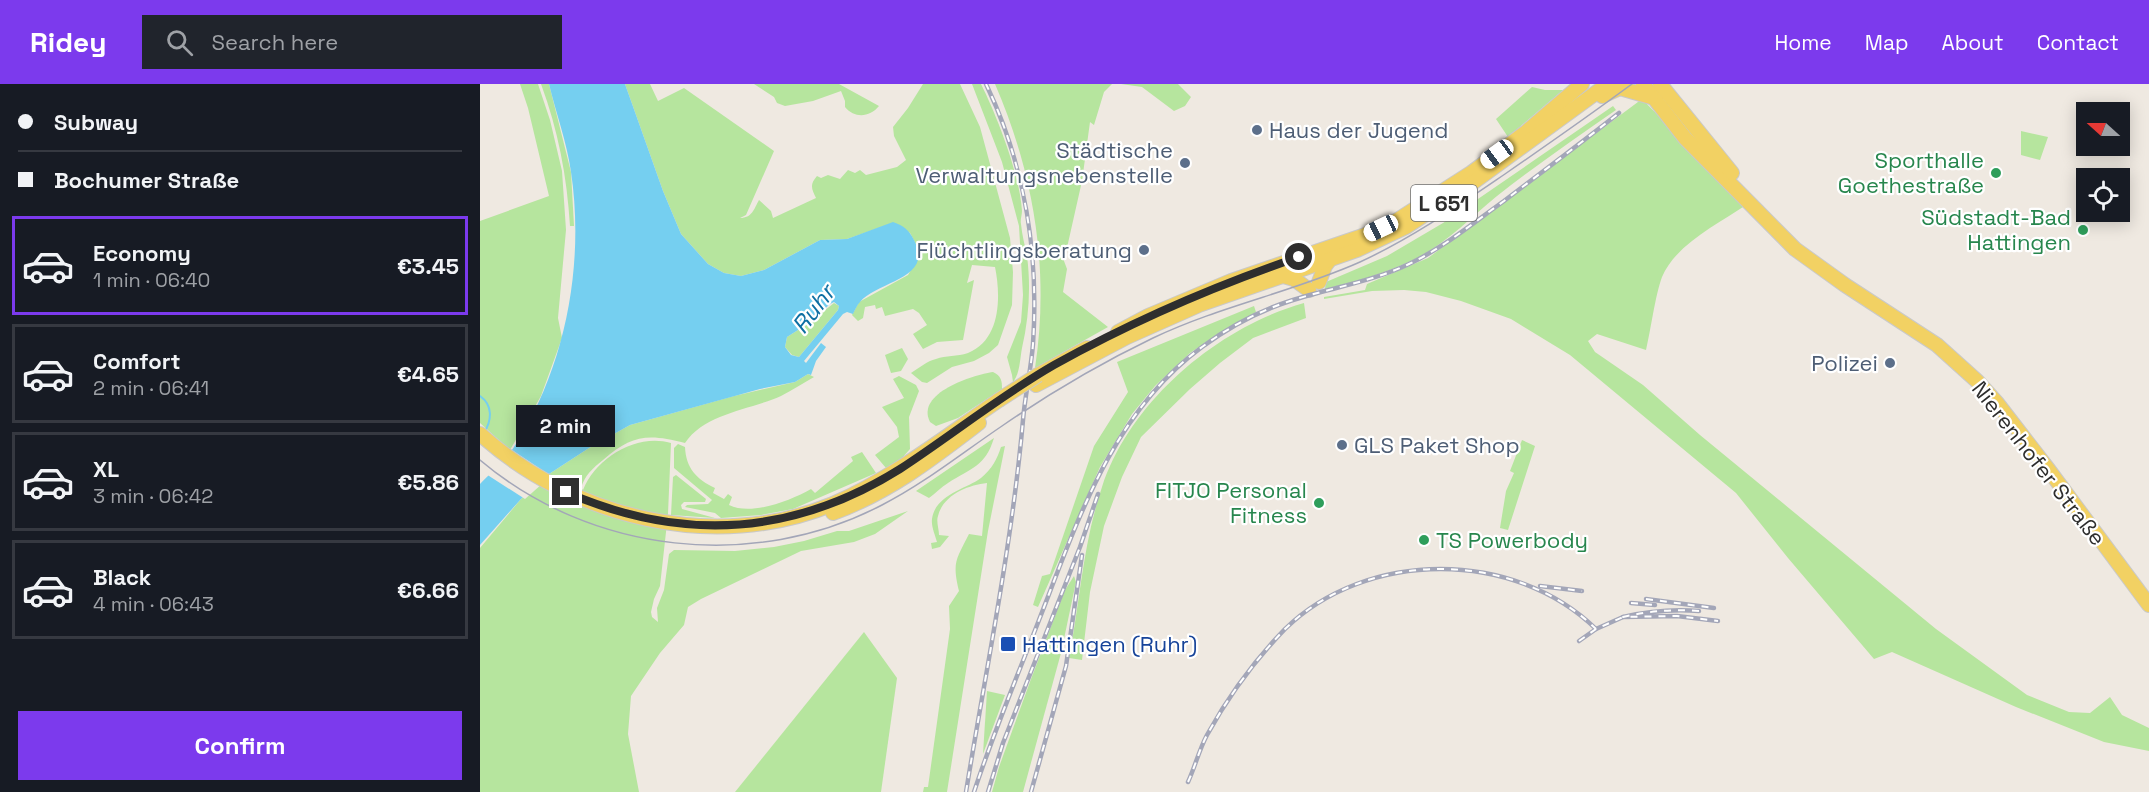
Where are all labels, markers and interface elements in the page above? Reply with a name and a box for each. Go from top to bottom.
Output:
search box [142,15,562,69]
text: Ridey [30,24,106,60]
icon: search [163,26,196,59]
text: Search here [211,28,338,56]
text: Home [1774,29,1832,56]
text: Map [1865,29,1909,56]
text: About [1942,29,2004,56]
text: Contact [2037,29,2119,56]
north arrow [2076,102,2130,156]
map controls [2076,102,2130,222]
text: Subway [54,108,138,136]
place label: Haus der Jugend [1269,116,1448,144]
marker: Haus der Jugend [1250,123,1264,137]
place label: Städtische Verwaltungsnebenstelle [916,136,1173,189]
car [1477,136,1517,172]
place label: Sporthalle Goethestraße [1838,146,1984,199]
marker: Städtische Verwaltungsnebenstelle [1178,156,1192,170]
text: Bochumer Straße [54,166,239,194]
marker: Sporthalle Goethestraße [1989,166,2003,180]
button: locate [2076,168,2130,222]
road number: L 651 [1411,185,1477,221]
place label: Südstadt-Bad Hattingen [1921,203,2071,256]
car [1361,212,1401,244]
marker: Südstadt-Bad Hattingen [2076,223,2090,237]
place label: Flüchtlingsberatung [917,236,1132,264]
icon: car [21,239,75,293]
text: Economy [93,239,191,267]
marker: Flüchtlingsberatung [1137,243,1151,257]
route start [1285,243,1312,270]
text: €3.45 [397,252,459,280]
text: 1 min · 06:40 [93,267,210,293]
water label: Ruhr [784,276,843,340]
icon: car [21,347,75,401]
text: Comfort [93,347,181,375]
place label: Polizei [1811,349,1878,377]
marker: Polizei [1883,356,1897,370]
text: €4.65 [397,360,459,388]
text: 2 min · 06:41 [93,375,209,401]
street label: Nierenhofer Straße [1966,375,2112,551]
callout: 2 min [516,405,616,447]
text: 2 min [540,413,591,439]
place label: GLS Paket Shop [1354,431,1520,459]
marker: GLS Paket Shop [1335,438,1349,452]
icon: car [21,455,75,509]
text: XL [93,455,119,483]
text: €5.86 [398,468,459,496]
place label: FITJO Personal Fitness [1155,476,1307,529]
route end [552,478,579,505]
text: 3 min · 06:42 [93,483,213,509]
marker: FITJO Personal Fitness [1312,496,1326,510]
place label: TS Powerbody [1436,526,1588,554]
marker: TS Powerbody [1417,533,1431,547]
icon: car [21,563,75,617]
text: Black [93,563,151,591]
text: €6.66 [397,576,459,604]
text: 4 min · 06:43 [93,591,214,617]
place label: Hattingen (Ruhr) [1022,630,1197,658]
marker: Hattingen (Ruhr) [999,635,1017,653]
button: Confirm [18,711,462,780]

